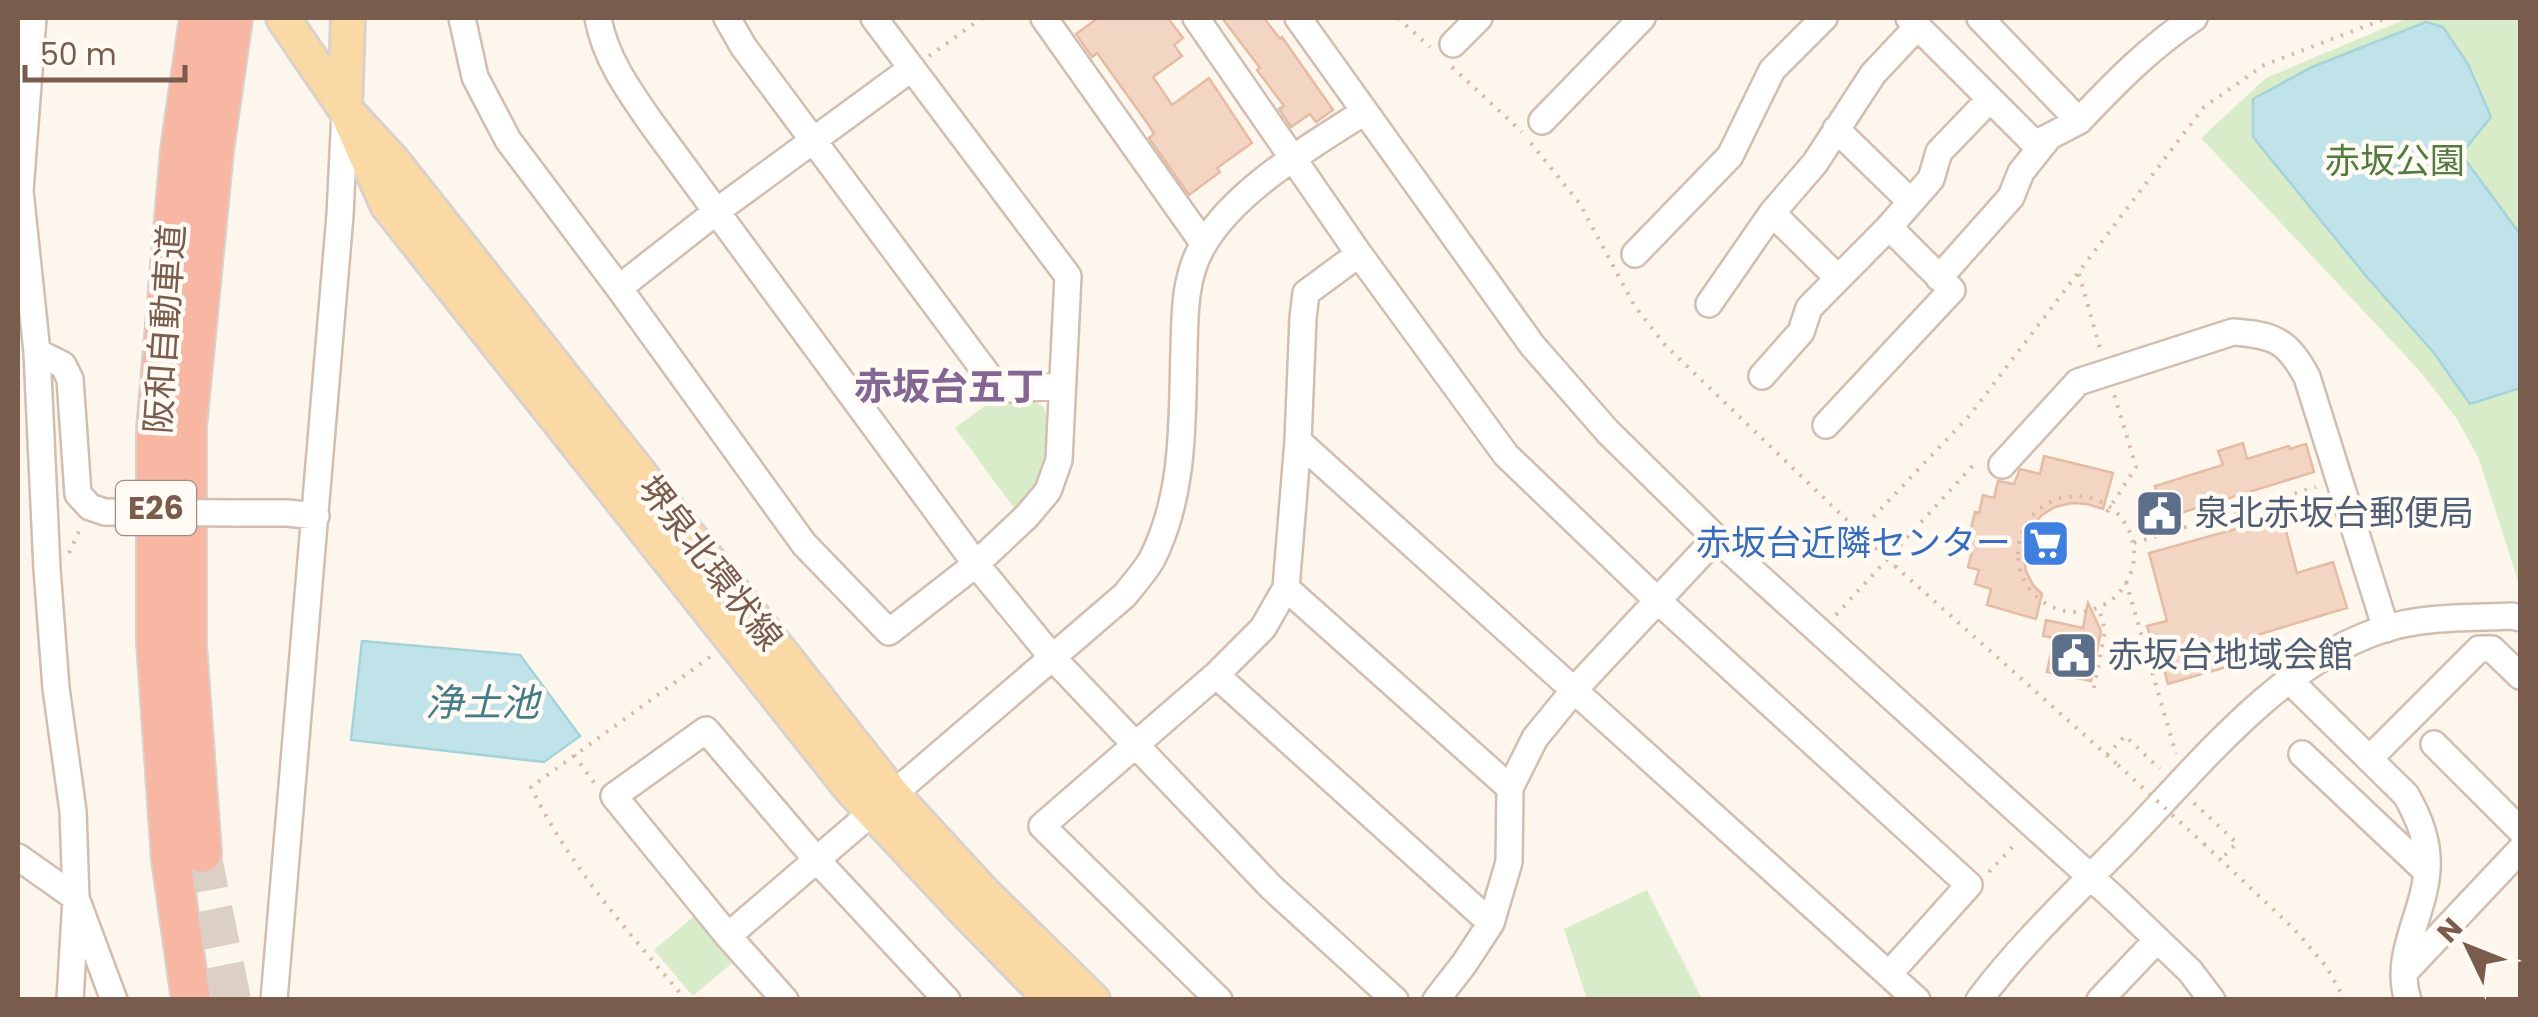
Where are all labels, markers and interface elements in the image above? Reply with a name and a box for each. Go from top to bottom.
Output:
scale bar [25,20,185,82]
text: 50 m [40,33,117,76]
park label: 赤坂公園 [2325,136,2465,185]
street label: 阪和自動車道 [133,223,196,435]
district label: 赤坂台五丁 [854,360,1044,413]
street label: 堺泉北環状線 [626,465,794,661]
road number: E26 [116,481,196,535]
public building icon: 泉北赤坂台郵便局 [2133,487,2185,539]
place label: 泉北赤坂台郵便局 [2194,488,2474,537]
supermarket icon: 赤坂台近隣センター [2020,517,2072,569]
place label: 赤坂台近隣センター [1696,518,2011,567]
public building icon: 赤坂台地域会館 [2047,629,2099,681]
place label: 赤坂台地域会館 [2108,630,2353,679]
water label: 浄土池 [425,676,543,729]
north arrow [2418,897,2518,997]
text: N [2429,909,2472,951]

